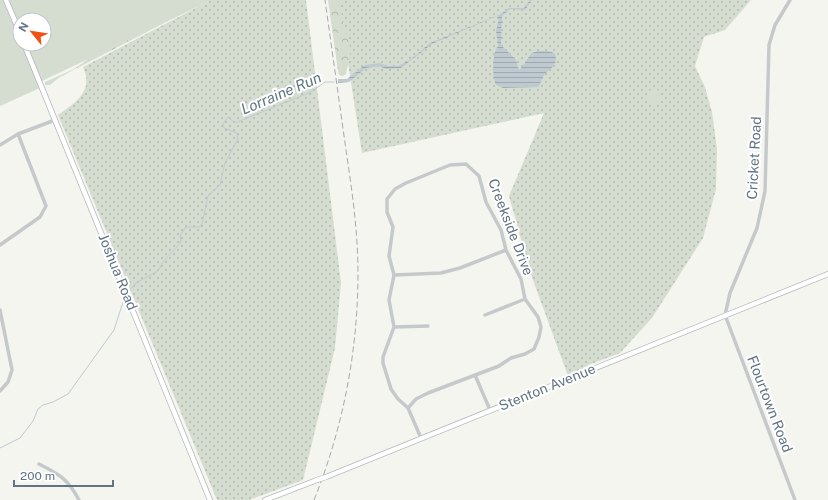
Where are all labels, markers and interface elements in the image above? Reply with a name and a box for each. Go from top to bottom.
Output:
north arrow [12,12,52,52]
text: N [16,20,31,34]
water label: Lorraine Run [238,68,324,118]
street label: Cricket Road [744,116,764,200]
street label: Creekside Drive [485,176,537,278]
street label: Joshua Road [95,231,141,313]
street label: Flourtown Road [744,353,796,455]
street label: Stenton Avenue [496,360,598,414]
scale bar [14,462,113,488]
text: 200 m [20,469,55,483]

